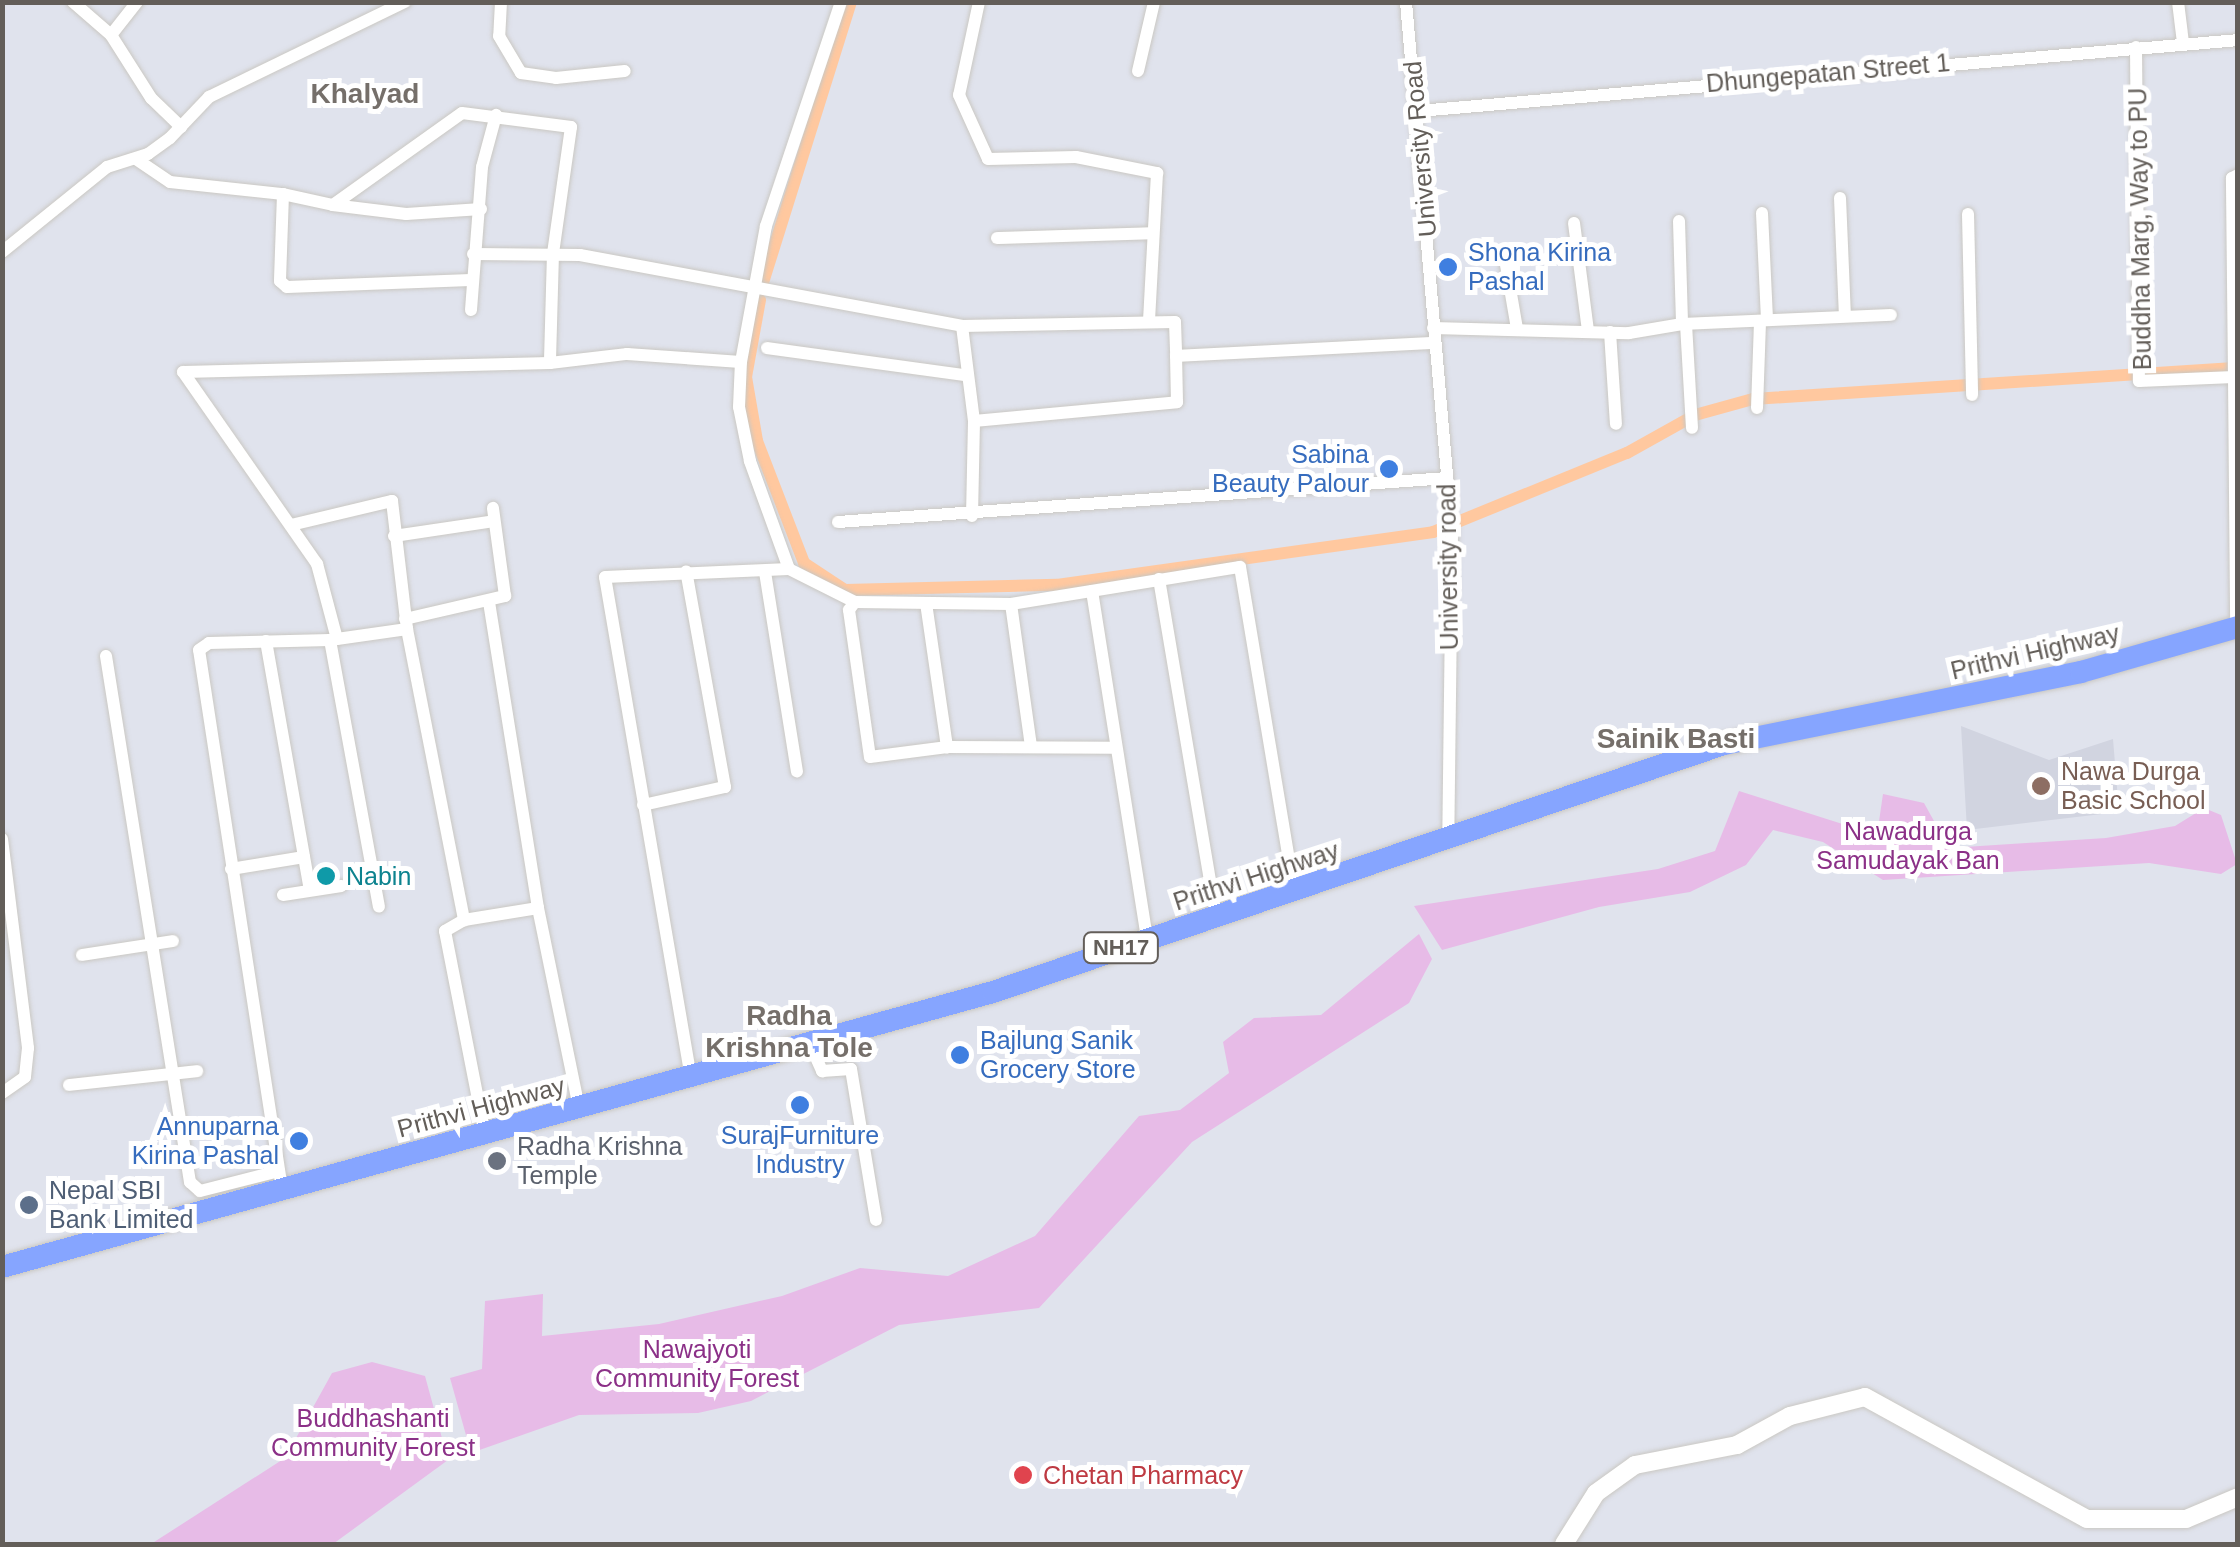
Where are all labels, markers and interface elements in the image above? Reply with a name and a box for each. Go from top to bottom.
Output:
street label: Dhungepatan Street 1 [1705,47,1951,99]
street label: University Road [1397,60,1443,238]
district label: Khalyad [311,77,419,111]
street label: Buddha Marg, Way to PU [2123,87,2157,371]
place label: Shona Kirina Pashal [1468,238,1611,297]
marker: Shona Kirina Pashal [1437,256,1459,278]
place label: Sabina Beauty Palour [1212,440,1369,499]
marker: Sabina Beauty Palour [1378,458,1400,480]
street label: University road [1432,483,1464,651]
street label: Prithvi Highway [1948,618,2122,686]
district label: Sainik Basti [1597,722,1755,756]
place label: Nawa Durga Basic School [2061,757,2206,816]
marker: Nawa Durga Basic School [2030,775,2052,797]
park label: Nawadurga Samudayak Ban [1816,817,2000,876]
street label: Prithvi Highway [1169,835,1343,917]
place label: Nabin [346,861,411,891]
marker: Nabin [315,865,337,887]
road number: NH17 [1081,931,1161,965]
district label: Radha Krishna Tole [705,999,873,1065]
place label: Bajlung Sanik Grocery Store [980,1026,1136,1085]
marker: Bajlung Sanik Grocery Store [949,1044,971,1066]
street label: Prithvi Highway [394,1070,568,1144]
marker: SurajFurniture Industry [789,1094,811,1116]
place label: Annuparna Kirina Pashal [132,1112,279,1171]
place label: SurajFurniture Industry [721,1121,879,1180]
marker: Annuparna Kirina Pashal [288,1130,310,1152]
place label: Radha Krishna Temple [517,1132,682,1191]
marker: Radha Krishna Temple [486,1150,508,1172]
place label: Nepal SBI Bank Limited [49,1176,194,1235]
marker: Nepal SBI Bank Limited [18,1194,40,1216]
park label: Nawajyoti Community Forest [595,1335,799,1394]
park label: Buddhashanti Community Forest [271,1404,475,1463]
place label: Chetan Pharmacy [1043,1460,1243,1490]
marker: Chetan Pharmacy [1012,1464,1034,1486]

